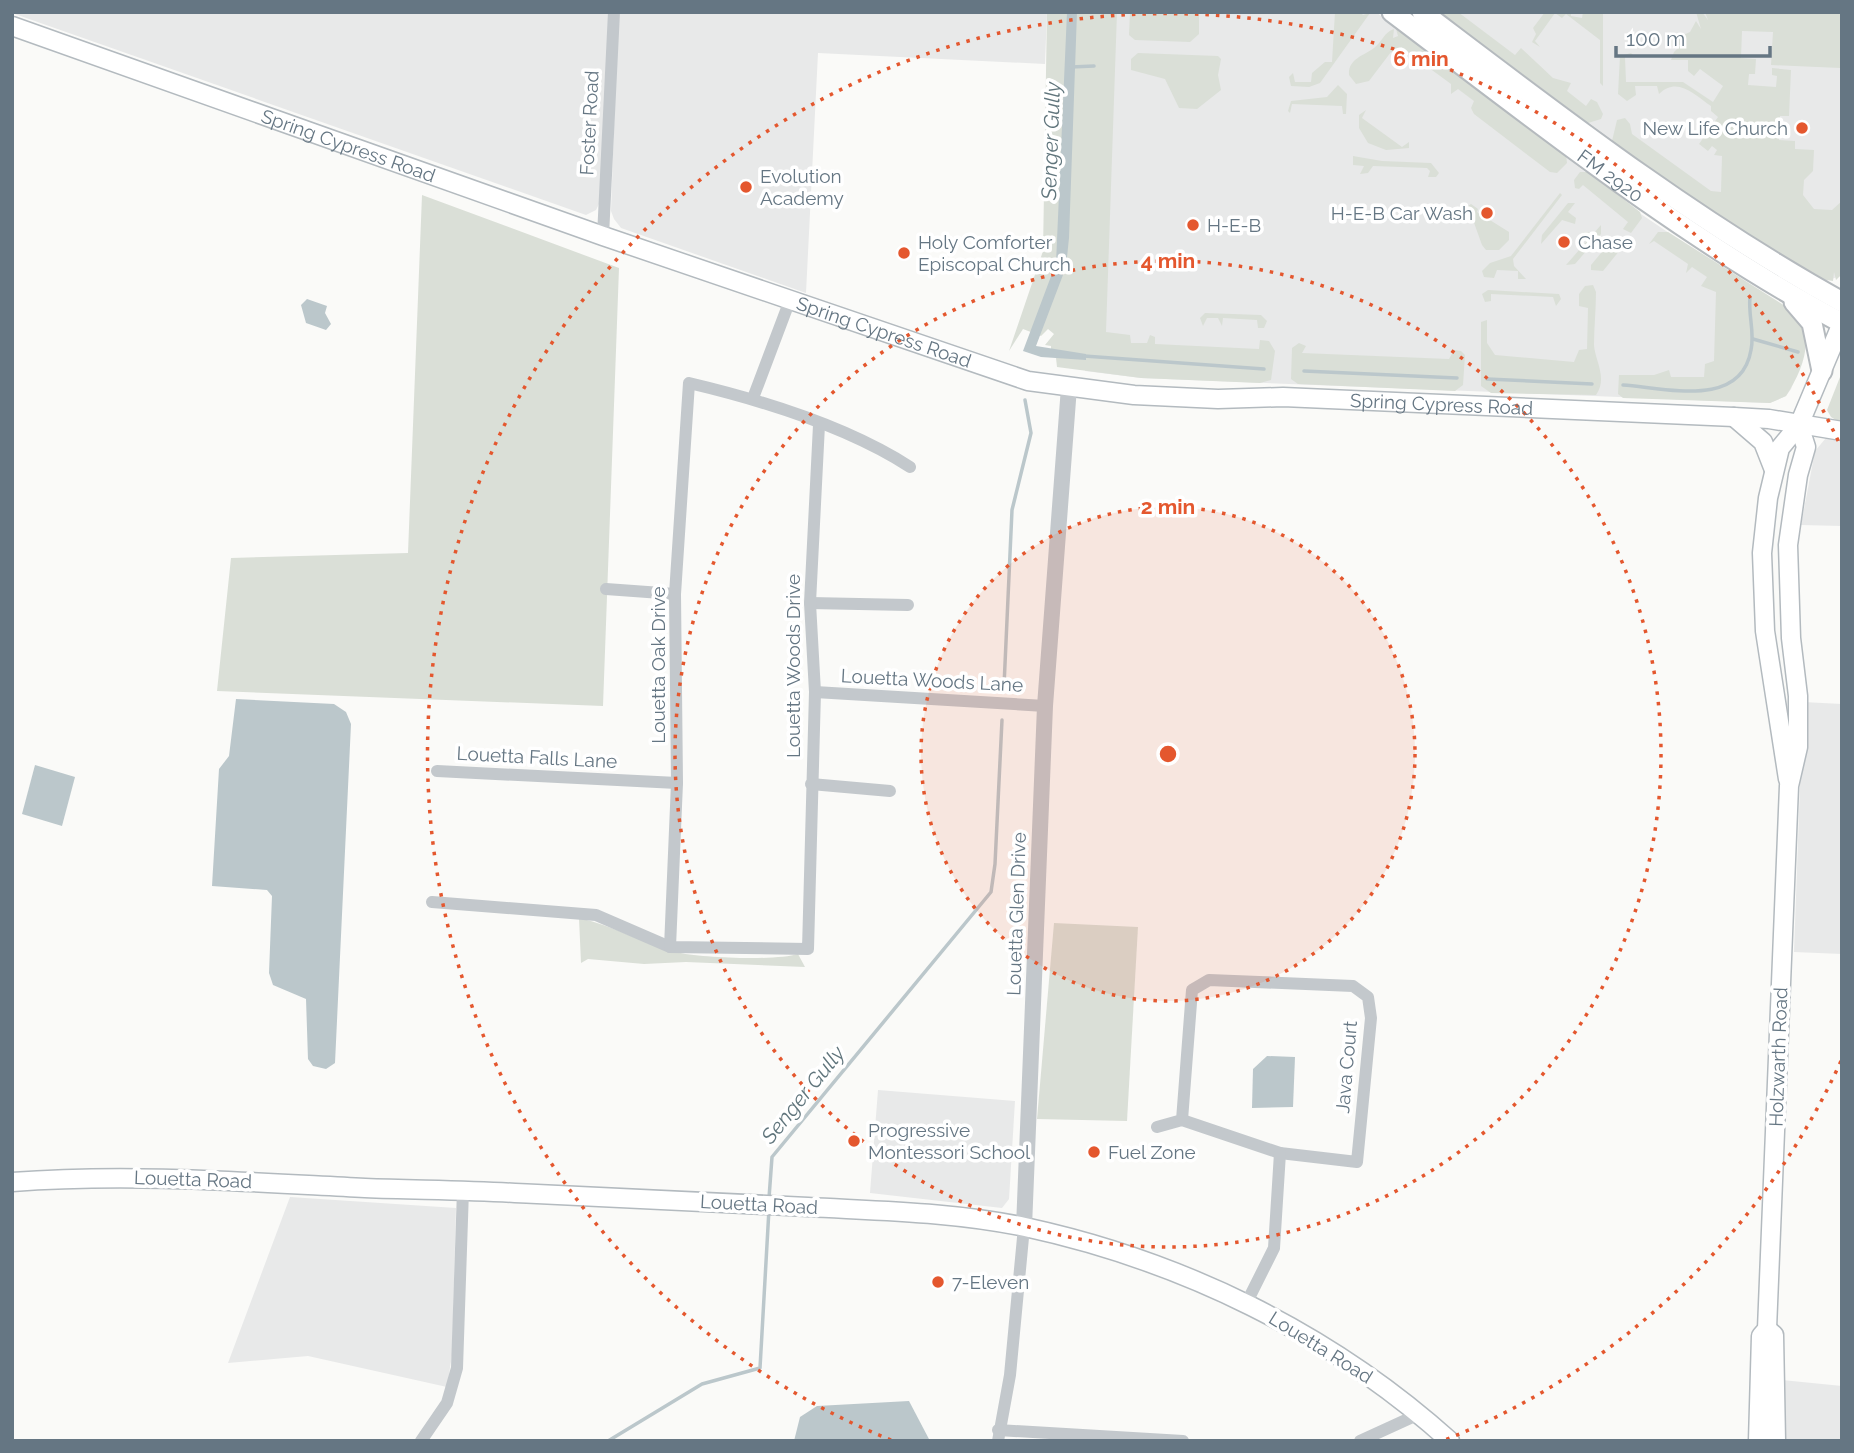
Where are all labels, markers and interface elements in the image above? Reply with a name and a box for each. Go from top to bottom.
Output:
scale bar [1616,14,1770,58]
text: 100 m [1626,26,1685,51]
text: 6 min [1393,46,1449,71]
street label: Foster Road [575,70,603,176]
water label: Senger Gully [1036,81,1065,201]
street label: Spring Cypress Road [258,104,438,187]
place label: New Life Church [1642,117,1788,139]
marker: New Life Church [1794,120,1810,136]
street label: FM 2920 [1573,145,1647,207]
place label: Evolution Academy [760,165,844,209]
marker: Evolution Academy [738,179,754,195]
place label: H-E-B Car Wash [1331,202,1473,224]
marker: H-E-B Car Wash [1479,205,1495,221]
place label: H-E-B [1207,214,1261,236]
marker: H-E-B [1185,217,1201,233]
place label: Holy Comforter Episcopal Church [918,231,1071,275]
place label: Chase [1578,231,1633,253]
marker: Chase [1556,234,1572,250]
marker: Holy Comforter Episcopal Church [896,245,912,261]
text: 4 min [1141,248,1195,273]
street label: Spring Cypress Road [794,292,974,372]
street label: Spring Cypress Road [1350,389,1534,419]
text: 2 min [1141,494,1195,519]
street label: Louetta Woods Drive [782,574,804,758]
street label: Louetta Oak Drive [647,586,669,744]
street label: Louetta Woods Lane [840,664,1024,696]
street label: Louetta Falls Lane [456,742,618,772]
centre of rings [1156,742,1180,766]
street label: Louetta Glen Drive [1002,832,1030,996]
street label: Holzwarth Road [1765,987,1791,1127]
street label: Java Court [1331,1019,1361,1114]
water label: Senger Gully [755,1040,850,1149]
place label: Progressive Montessori School [868,1119,1031,1163]
marker: Progressive Montessori School [846,1133,862,1149]
place label: Fuel Zone [1108,1141,1196,1163]
marker: Fuel Zone [1086,1144,1102,1160]
street label: Louetta Road [134,1166,252,1192]
street label: Louetta Road [699,1190,819,1218]
place label: 7-Eleven [952,1271,1029,1293]
marker: 7-Eleven [930,1274,946,1290]
street label: Louetta Road [1265,1306,1377,1388]

